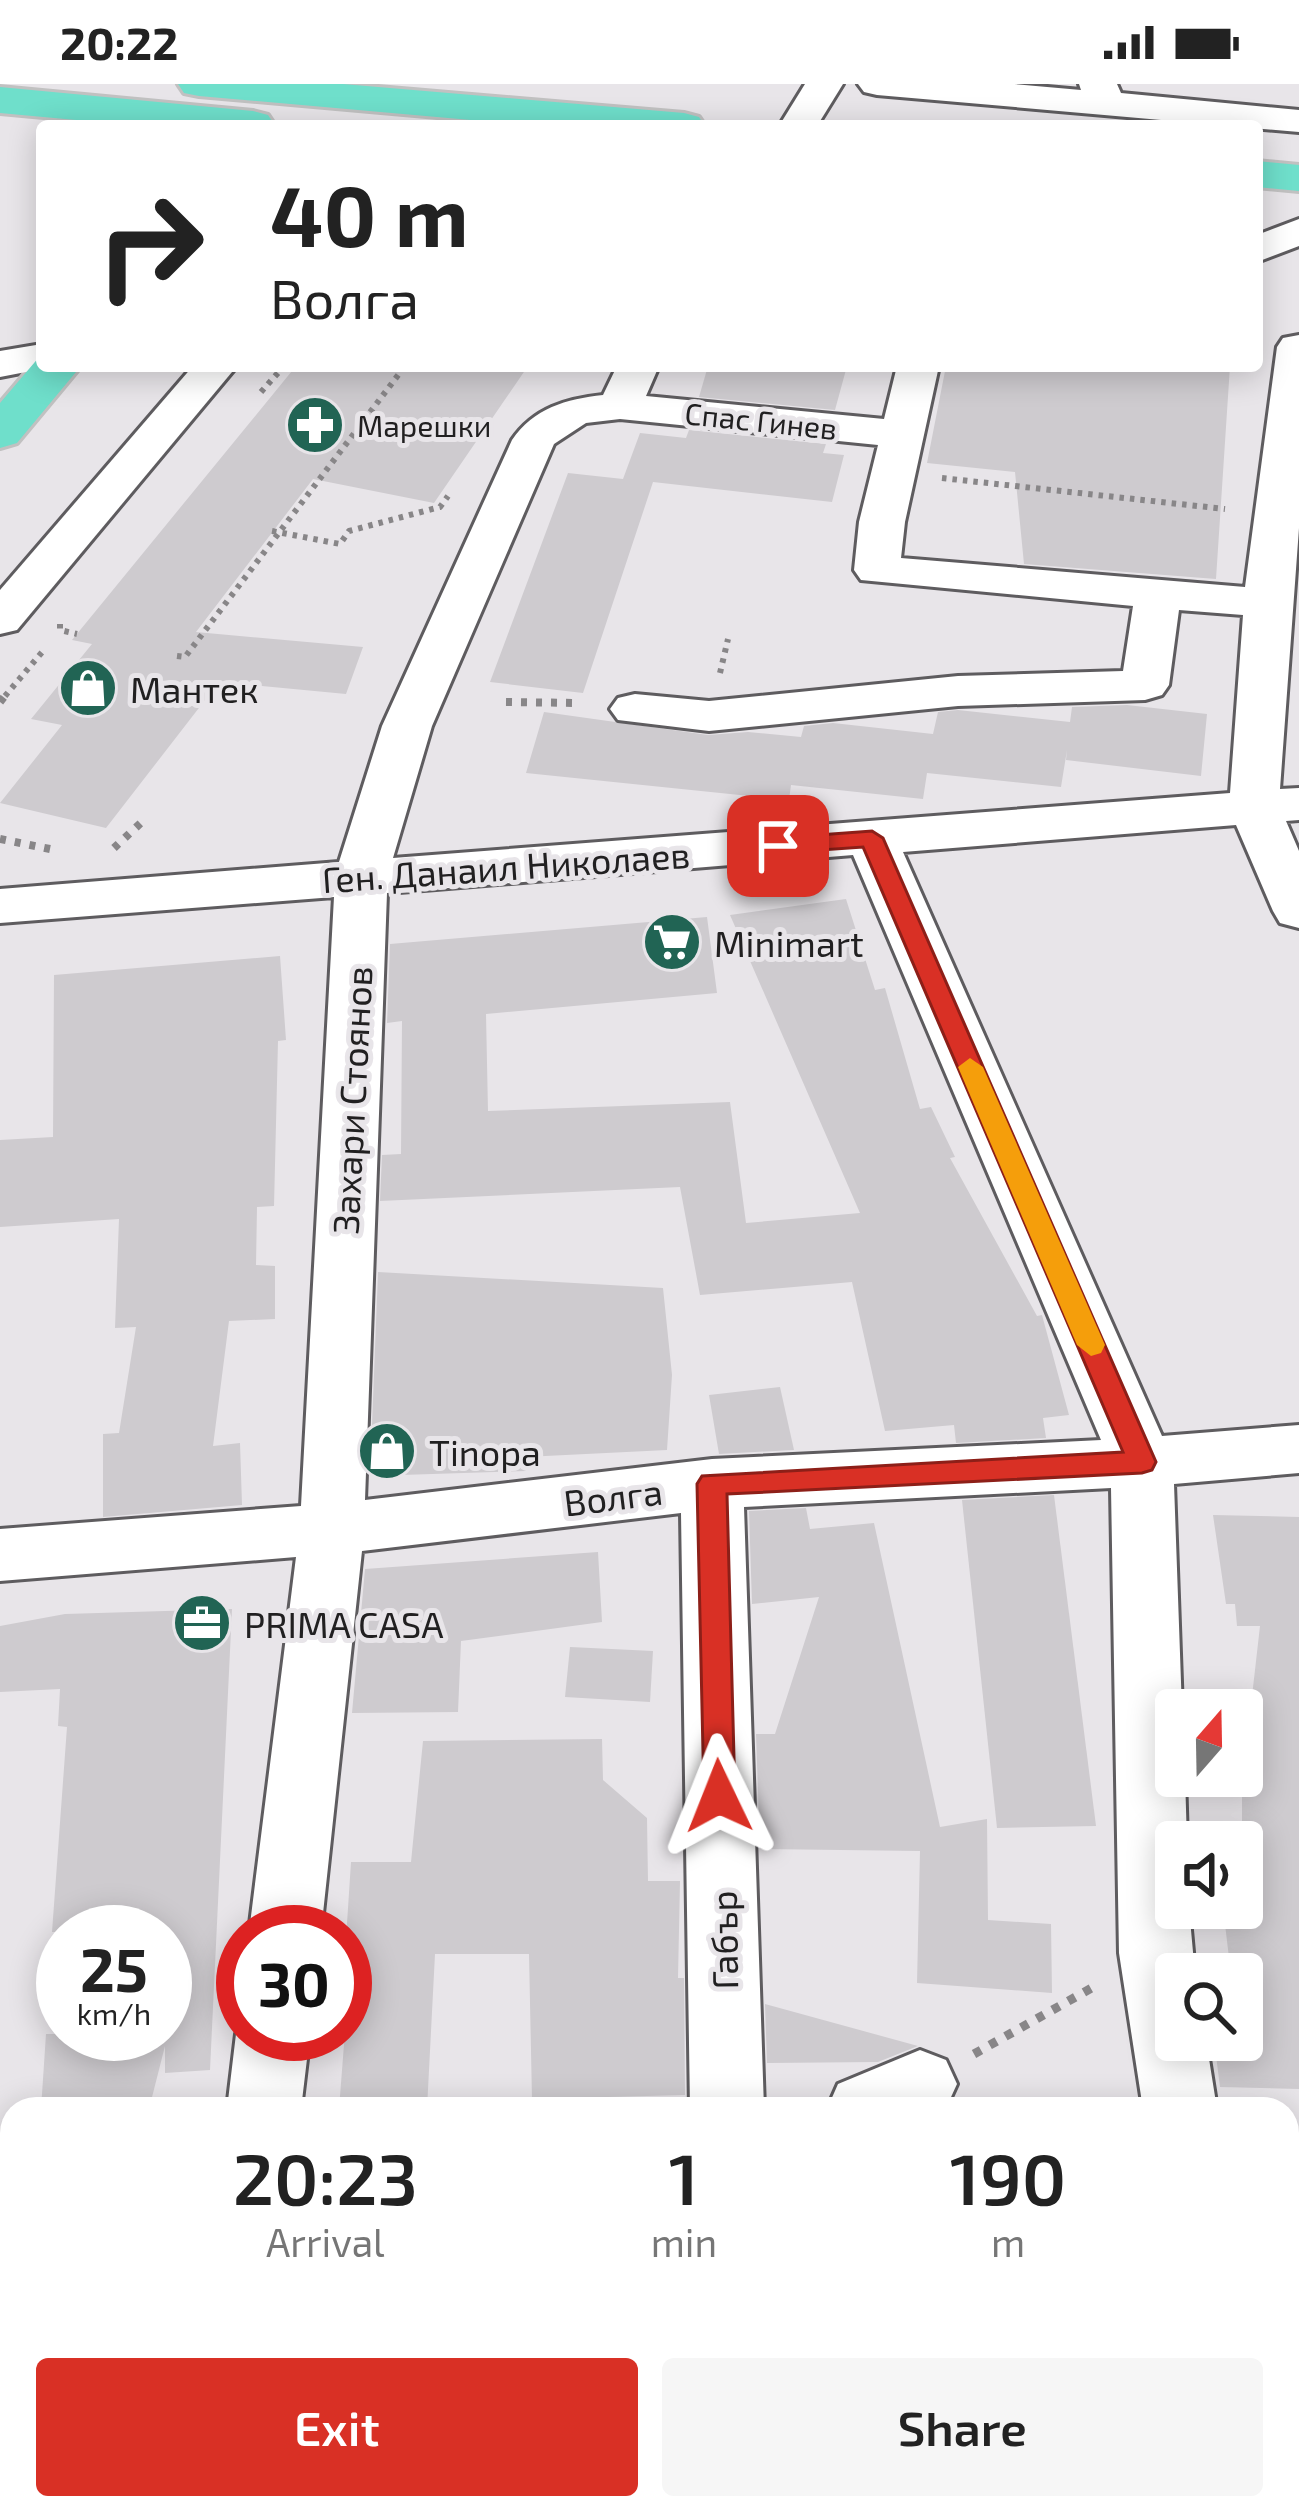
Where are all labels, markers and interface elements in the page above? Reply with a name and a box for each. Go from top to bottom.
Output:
text: 20:22 [60,15,178,69]
text: 40 m [270,163,469,264]
icon: right [72,168,228,324]
text: Волга [270,265,419,330]
pharmacy icon: Марешки [284,394,346,456]
street label: Спас Гинев [683,394,839,446]
place label: Марешки [357,407,491,443]
shop icon: Мантек [57,657,119,719]
place label: Мантек [130,667,258,710]
pin [727,795,829,897]
icon: arrive [745,813,811,879]
street label: Ген. Данаил Николаев [321,832,691,900]
supermarket icon: Minimart [641,911,703,973]
place label: Minimart [714,921,864,964]
street label: Захари Стоянов [323,965,379,1235]
shop icon: Tinopa [356,1420,418,1482]
place label: Tinopa [429,1430,541,1473]
street label: Волга [561,1469,665,1523]
office icon: PRIMA CASA [171,1592,233,1654]
place label: PRIMA CASA [244,1602,444,1645]
north arrow [1155,1689,1263,1797]
map controls [1155,1689,1263,2061]
position arrow [656,1733,782,1859]
button: sound [1155,1821,1263,1929]
street label: Габър [701,1890,745,1990]
speed limit sign: 30 [216,1905,372,2061]
text: 25 [80,1932,148,2004]
button: search [1155,1953,1263,2061]
text: km/h [77,1995,151,2031]
text: 20:23 [233,2133,418,2219]
text: 1 [669,2133,699,2219]
text: 190 [950,2133,1066,2219]
text: Arrival [266,2218,385,2265]
text: min [651,2218,717,2265]
text: m [991,2218,1025,2265]
button: Exit [36,2358,638,2496]
button: Share [662,2358,1263,2496]

